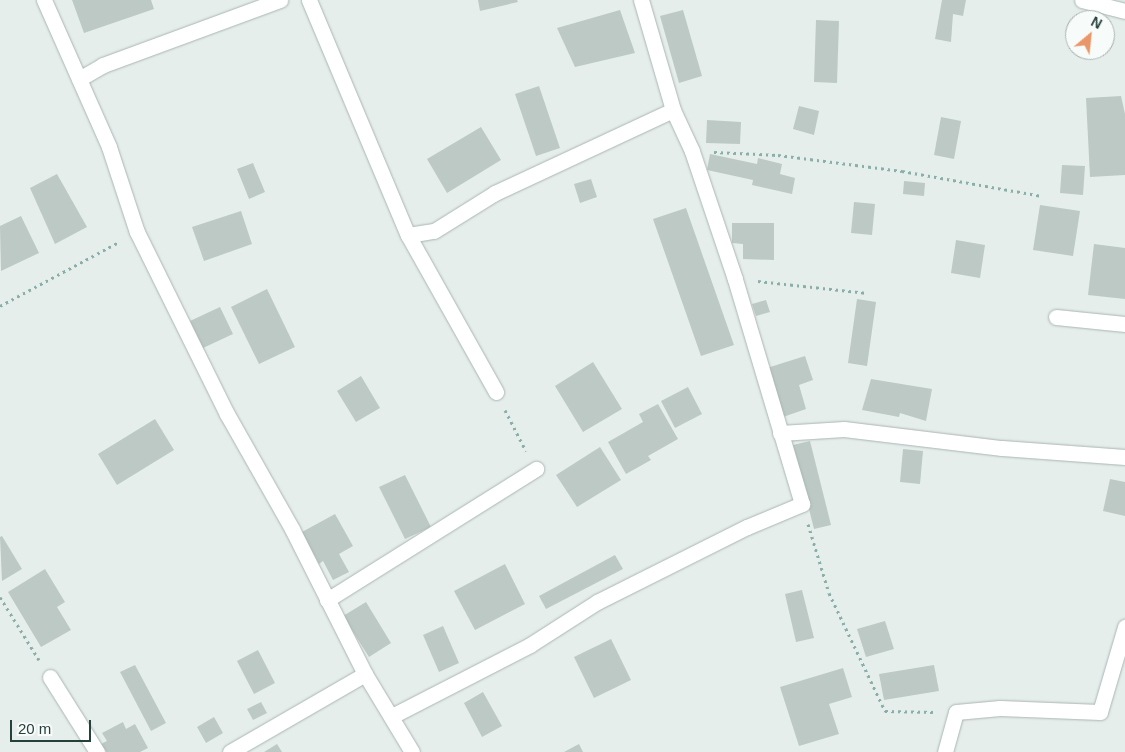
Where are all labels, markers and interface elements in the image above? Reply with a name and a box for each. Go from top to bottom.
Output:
north arrow [1065,10,1115,60]
text: N [1088,13,1105,32]
scale bar [12,710,94,742]
text: 20 m [18,720,51,737]

